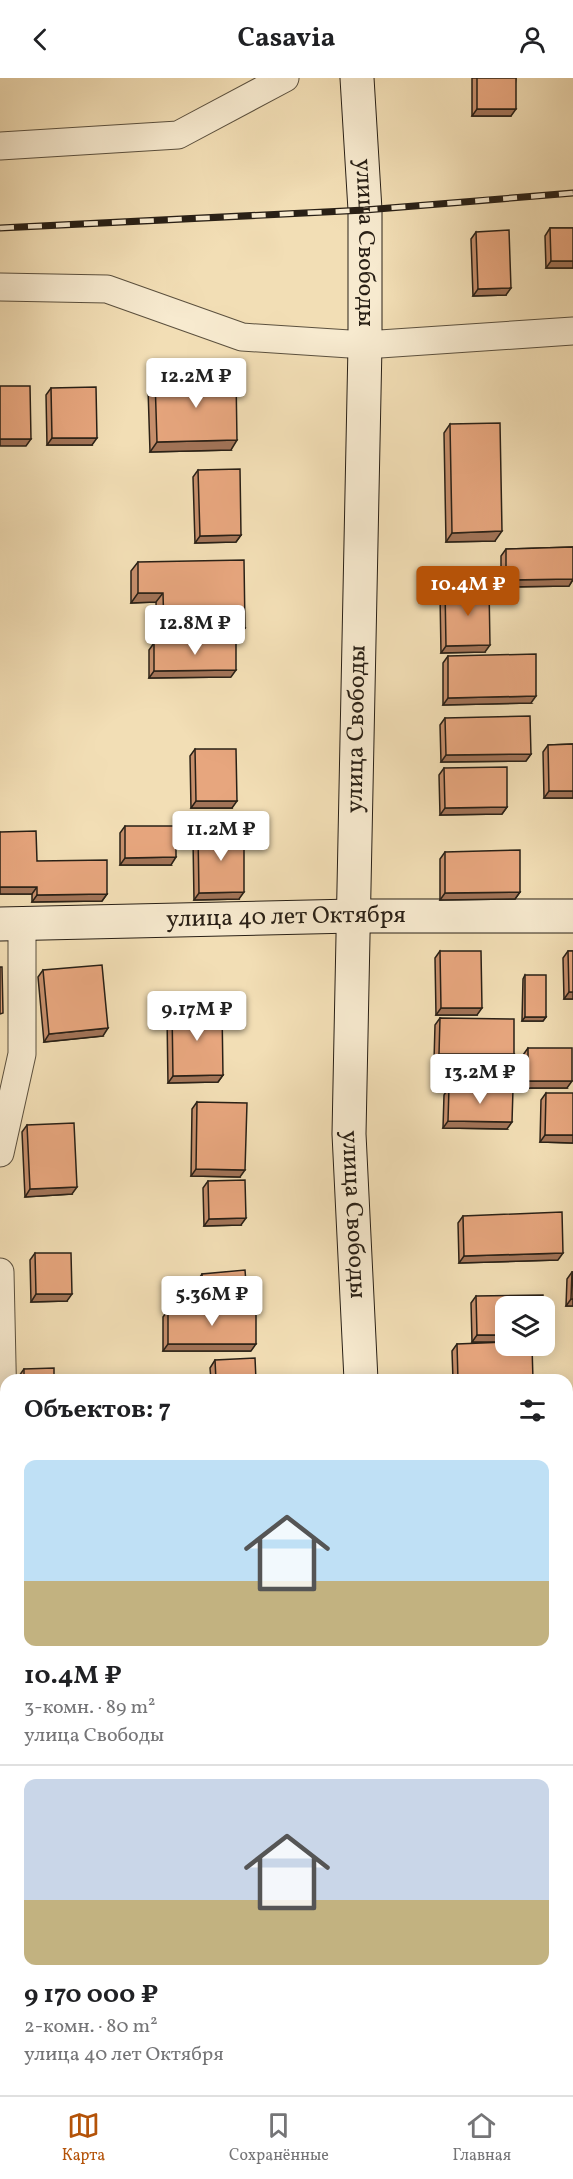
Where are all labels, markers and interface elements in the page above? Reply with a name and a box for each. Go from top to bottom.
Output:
text: Casavia [238,20,335,58]
icon: back [24,23,57,56]
icon: person [516,23,549,56]
street label: улица Свободы [345,158,382,327]
pin: 12.2M ₽ [141,358,251,409]
text: 12.2M ₽ [160,363,232,391]
pin: 10.4M ₽ [413,566,523,617]
text: 10.4M ₽ [430,571,506,599]
pin: 12.8M ₽ [140,605,250,656]
text: 12.8M ₽ [159,610,231,638]
street label: улица Свободы [339,645,375,813]
pin: 11.2M ₽ [166,811,276,862]
text: 11.2M ₽ [186,816,256,844]
street label: улица 40 лет Октября [166,899,406,937]
pin: 9.17M ₽ [142,991,252,1042]
text: 9.17M ₽ [161,996,233,1024]
pin: 13.2M ₽ [425,1054,535,1105]
text: 13.2M ₽ [444,1059,516,1087]
street label: улица Свободы [332,1130,374,1299]
pin: 5.36M ₽ [157,1276,267,1327]
text: 5.36M ₽ [175,1281,249,1309]
map controls [495,1296,555,1356]
button: layers [495,1296,555,1356]
text: Объектов: 7 [24,1392,171,1428]
icon: filters [516,1394,549,1427]
icon: home [233,1499,341,1607]
text: 10.4M ₽ [24,1658,122,1694]
text: 3-комн. · 89 m² [24,1694,156,1722]
text: улица Свободы [24,1722,164,1750]
icon: home [233,1818,341,1926]
text: 9 170 000 ₽ [24,1977,158,2013]
text: 2-комн. · 80 m² [24,2013,158,2041]
text: улица 40 лет Октября [24,2041,224,2069]
tab: Карта [62,2109,105,2167]
tab: Сохранённые [229,2109,329,2167]
tab: Главная [453,2109,511,2167]

